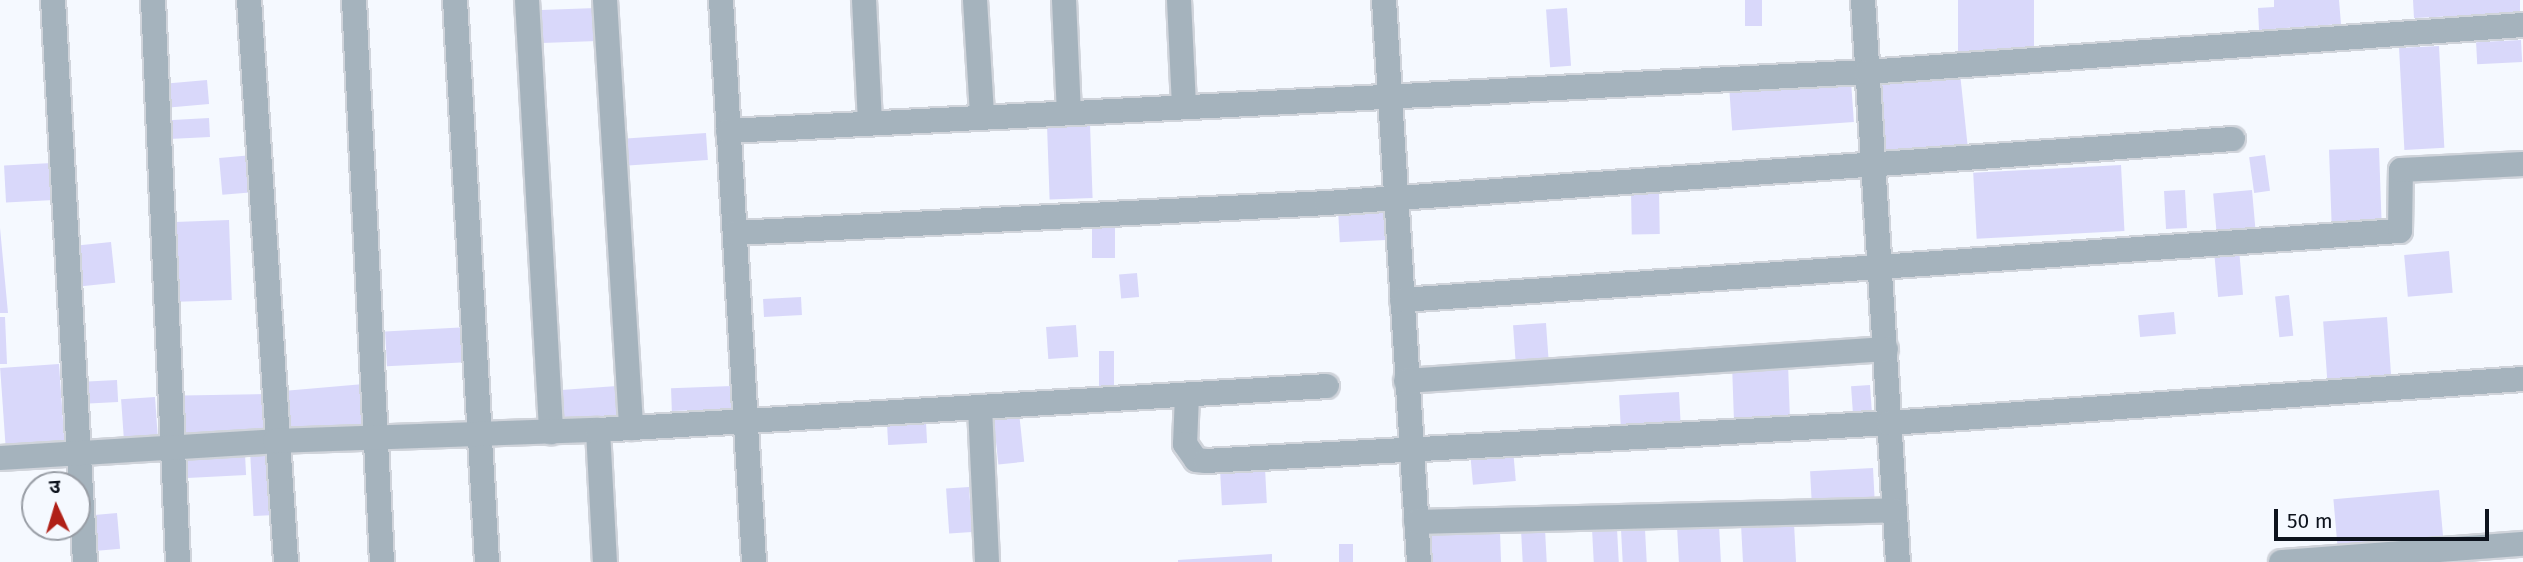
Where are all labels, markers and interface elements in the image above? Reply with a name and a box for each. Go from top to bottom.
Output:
north arrow [21,471,91,541]
text: उ [48,475,61,498]
scale bar [2278,496,2493,540]
text: 50 m [2287,508,2333,534]

